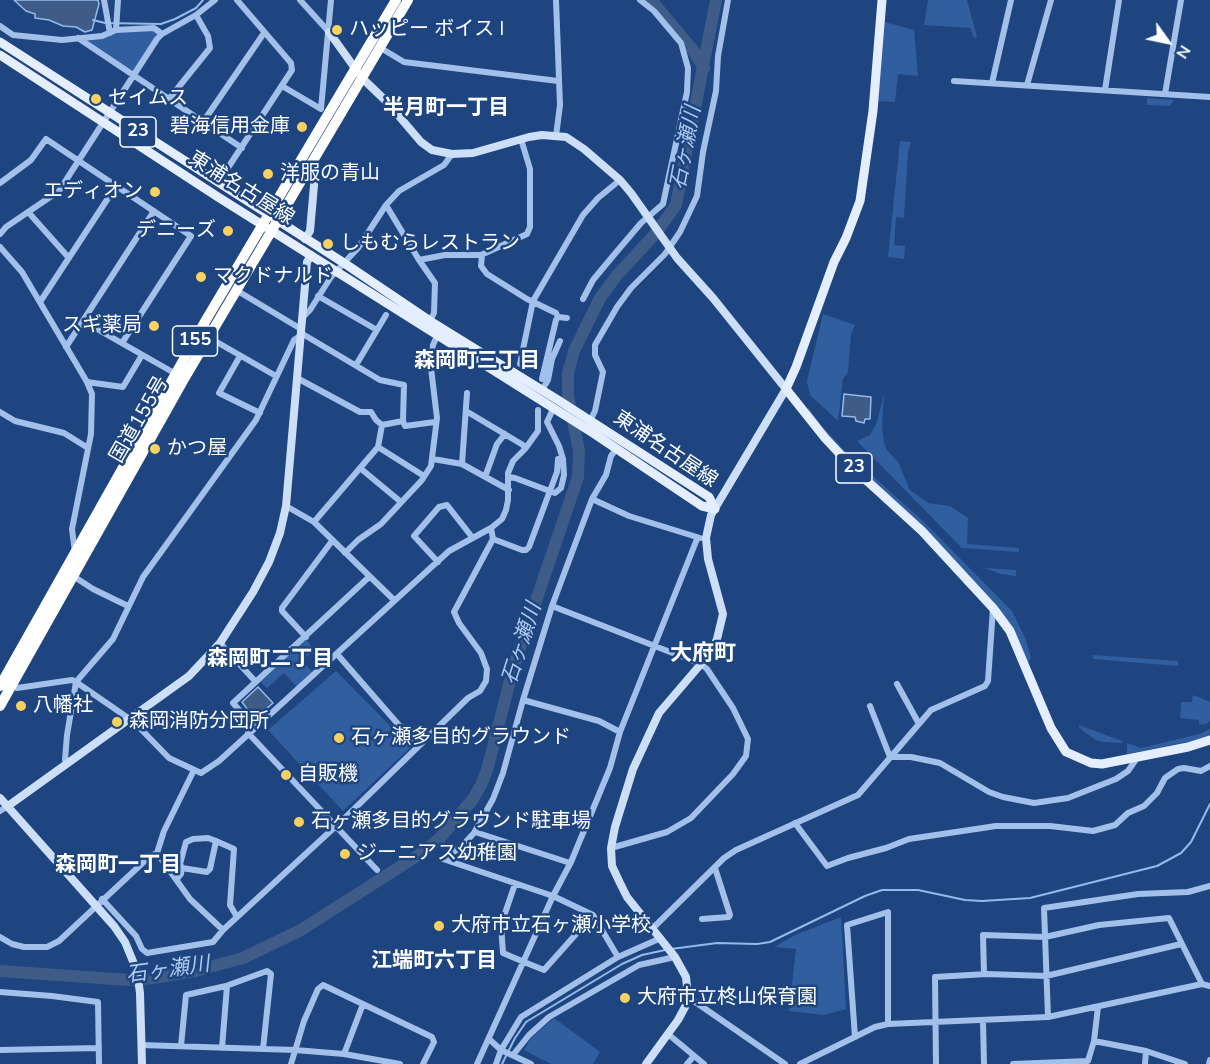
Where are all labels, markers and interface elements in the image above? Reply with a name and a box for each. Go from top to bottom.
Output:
north arrow [1138,12,1198,72]
place label: ハッピー ボイス I [349,18,504,42]
marker: ハッピー ボイス I [330,23,344,37]
text: N [1171,41,1196,63]
place label: セイムス [108,87,188,111]
marker: セイムス [89,92,103,106]
district label: 半月町一丁目 [383,96,509,122]
water label: 石ヶ瀬川 [667,104,707,192]
place label: 碧海信用金庫 [170,115,290,139]
road number: 23 [120,117,156,147]
marker: 碧海信用金庫 [295,120,309,134]
street label: 東浦名古屋線 [184,147,298,231]
place label: 洋服の青山 [280,162,380,186]
marker: 洋服の青山 [261,167,275,181]
place label: エディオン [43,180,143,204]
marker: エディオン [148,185,162,199]
place label: デニーズ [136,219,216,243]
marker: デニーズ [221,224,235,238]
place label: しもむらレストラン [340,232,520,256]
marker: しもむらレストラン [321,237,335,251]
place label: マクドナルド [213,265,333,289]
marker: マクドナルド [194,270,208,284]
place label: スギ薬局 [62,314,142,338]
marker: スギ薬局 [147,319,161,333]
road number: 155 [172,326,218,356]
district label: 森岡町三丁目 [414,349,540,375]
street label: 国道155号 [106,372,174,468]
street label: 東浦名古屋線 [609,407,721,493]
place label: かつ屋 [167,437,227,461]
marker: かつ屋 [148,442,162,456]
road number: 23 [836,453,872,483]
water label: 石ヶ瀬川 [498,600,548,688]
district label: 大府町 [670,642,736,668]
district label: 森岡町二丁目 [207,647,333,673]
place label: 八幡社 [33,694,93,718]
marker: 八幡社 [14,699,28,713]
place label: 森岡消防分団所 [129,710,269,734]
marker: 森岡消防分団所 [110,715,124,729]
place label: 石ヶ瀬多目的グラウンド [351,726,571,750]
marker: 石ヶ瀬多目的グラウンド [332,731,346,745]
place label: 自販機 [298,763,358,787]
marker: 自販機 [279,768,293,782]
place label: 石ヶ瀬多目的グラウンド駐車場 [311,810,591,834]
marker: 石ヶ瀬多目的グラウンド駐車場 [292,815,306,829]
place label: ジーニアス幼稚園 [357,842,517,866]
marker: ジーニアス幼稚園 [338,847,352,861]
district label: 森岡町一丁目 [55,853,181,879]
place label: 大府市立石ヶ瀬小学校 [451,914,651,938]
marker: 大府市立石ヶ瀬小学校 [432,919,446,933]
district label: 江端町六丁目 [371,949,497,975]
water label: 石ヶ瀬川 [125,953,211,989]
place label: 大府市立柊山保育園 [637,986,817,1010]
marker: 大府市立柊山保育園 [618,991,632,1005]

